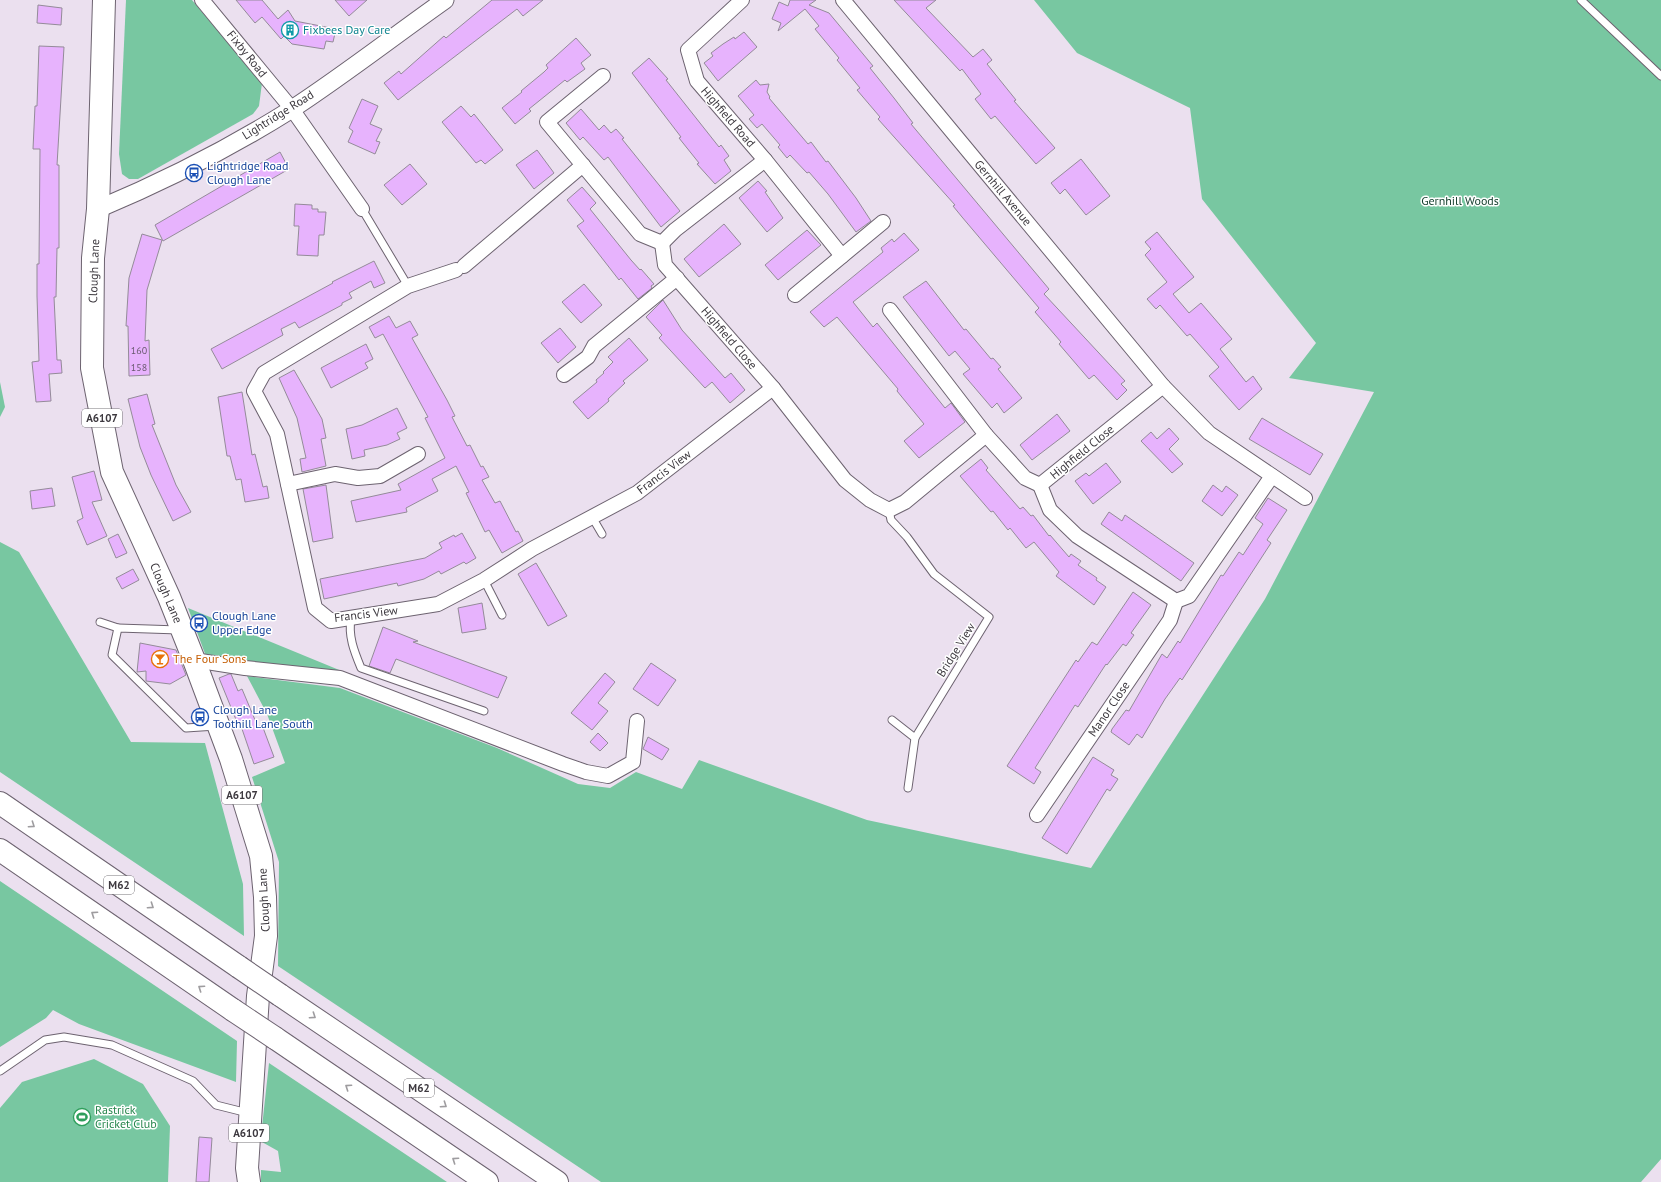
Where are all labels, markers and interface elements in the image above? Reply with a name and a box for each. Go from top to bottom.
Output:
building icon: Fixbees Day Care [280,20,300,40]
place label: Fixbees Day Care [303,22,390,37]
street label: Fixby Road [224,27,271,80]
street label: Highfield Road [698,83,759,150]
street label: Lightridge Road [239,87,316,143]
street label: Gernhill Avenue [972,157,1035,229]
place label: Lightridge Road Clough Lane [207,158,288,187]
bus stop icon: Lightridge Road Clough Lane [184,163,204,183]
park label: Gernhill Woods [1421,193,1499,208]
street label: Clough Lane [85,239,102,303]
street label: Highfield Close [698,303,761,372]
house number: 160 [131,344,148,357]
house number: 158 [131,361,147,374]
road number: A6107 [82,409,122,427]
street label: Highfield Close [1047,421,1117,482]
street label: Francis View [634,446,694,497]
street label: Clough Lane [147,560,186,625]
street label: Francis View [333,602,399,625]
place label: Clough Lane Upper Edge [212,608,276,637]
bus stop icon: Clough Lane Upper Edge [189,613,209,633]
street label: Bridge View [933,620,978,680]
bar icon: The Four Sons [150,649,170,669]
place label: The Four Sons [173,651,246,666]
street label: Manor Close [1085,678,1133,739]
place label: Clough Lane Toothill Lane South [213,702,313,731]
bus stop icon: Clough Lane Toothill Lane South [190,707,210,727]
road number: A6107 [222,786,262,804]
one-way arrow [28,820,35,828]
street label: Clough Lane [254,868,273,932]
road number: M62 [104,876,134,894]
one-way arrow [147,901,154,909]
one-way arrow [91,911,98,919]
one-way arrow [198,985,205,993]
one-way arrow [309,1012,316,1019]
road number: M62 [404,1079,434,1097]
one-way arrow [345,1085,352,1092]
one-way arrow [439,1100,446,1107]
place label: Rastrick Cricket Club [95,1102,157,1131]
sports icon: Rastrick Cricket Club [72,1107,92,1127]
road number: A6107 [229,1124,269,1142]
one-way arrow [452,1157,459,1165]

